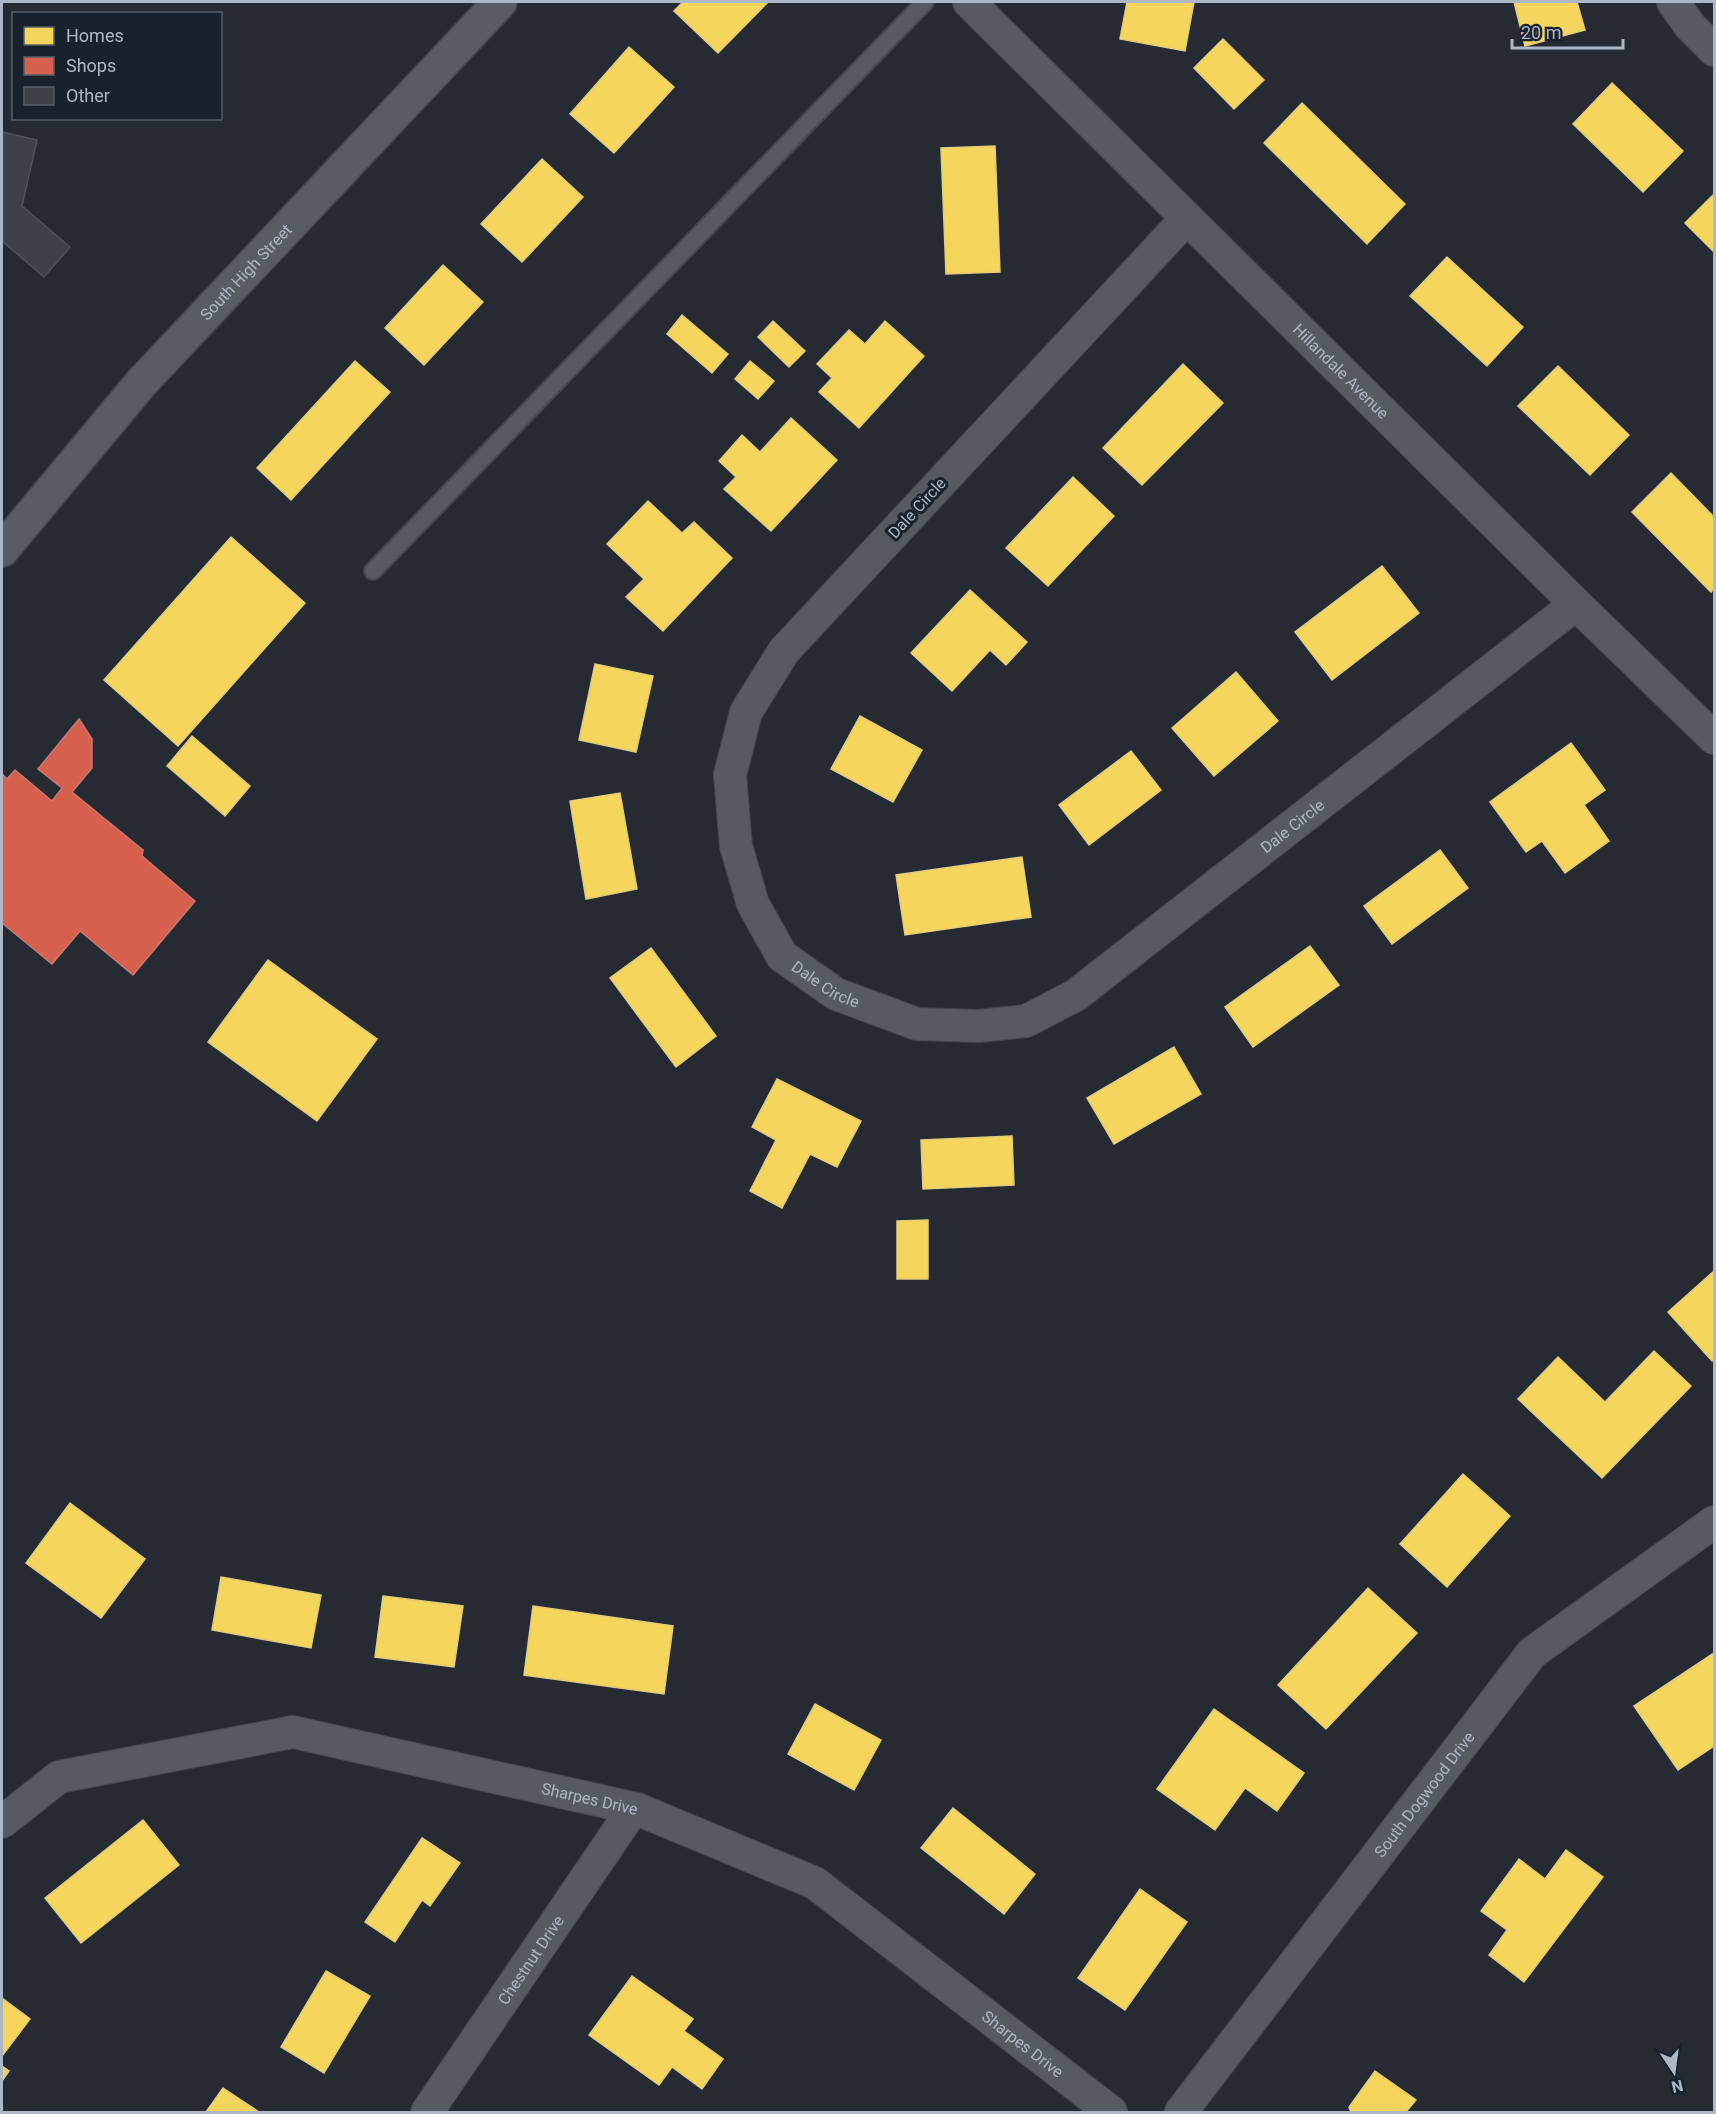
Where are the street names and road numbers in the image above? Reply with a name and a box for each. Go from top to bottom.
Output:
street label: South High Street [196,220,295,324]
street label: Hillandale Avenue [1289,320,1393,422]
street label: Dale Circle [884,474,950,542]
street label: Dale Circle [1256,795,1328,857]
street label: Dale Circle [788,957,862,1011]
street label: South Dogwood Drive [1370,1728,1478,1861]
street label: Sharpes Drive [540,1778,640,1818]
street label: Chestnut Drive [493,1911,568,2008]
street label: Sharpes Drive [978,2006,1067,2081]

